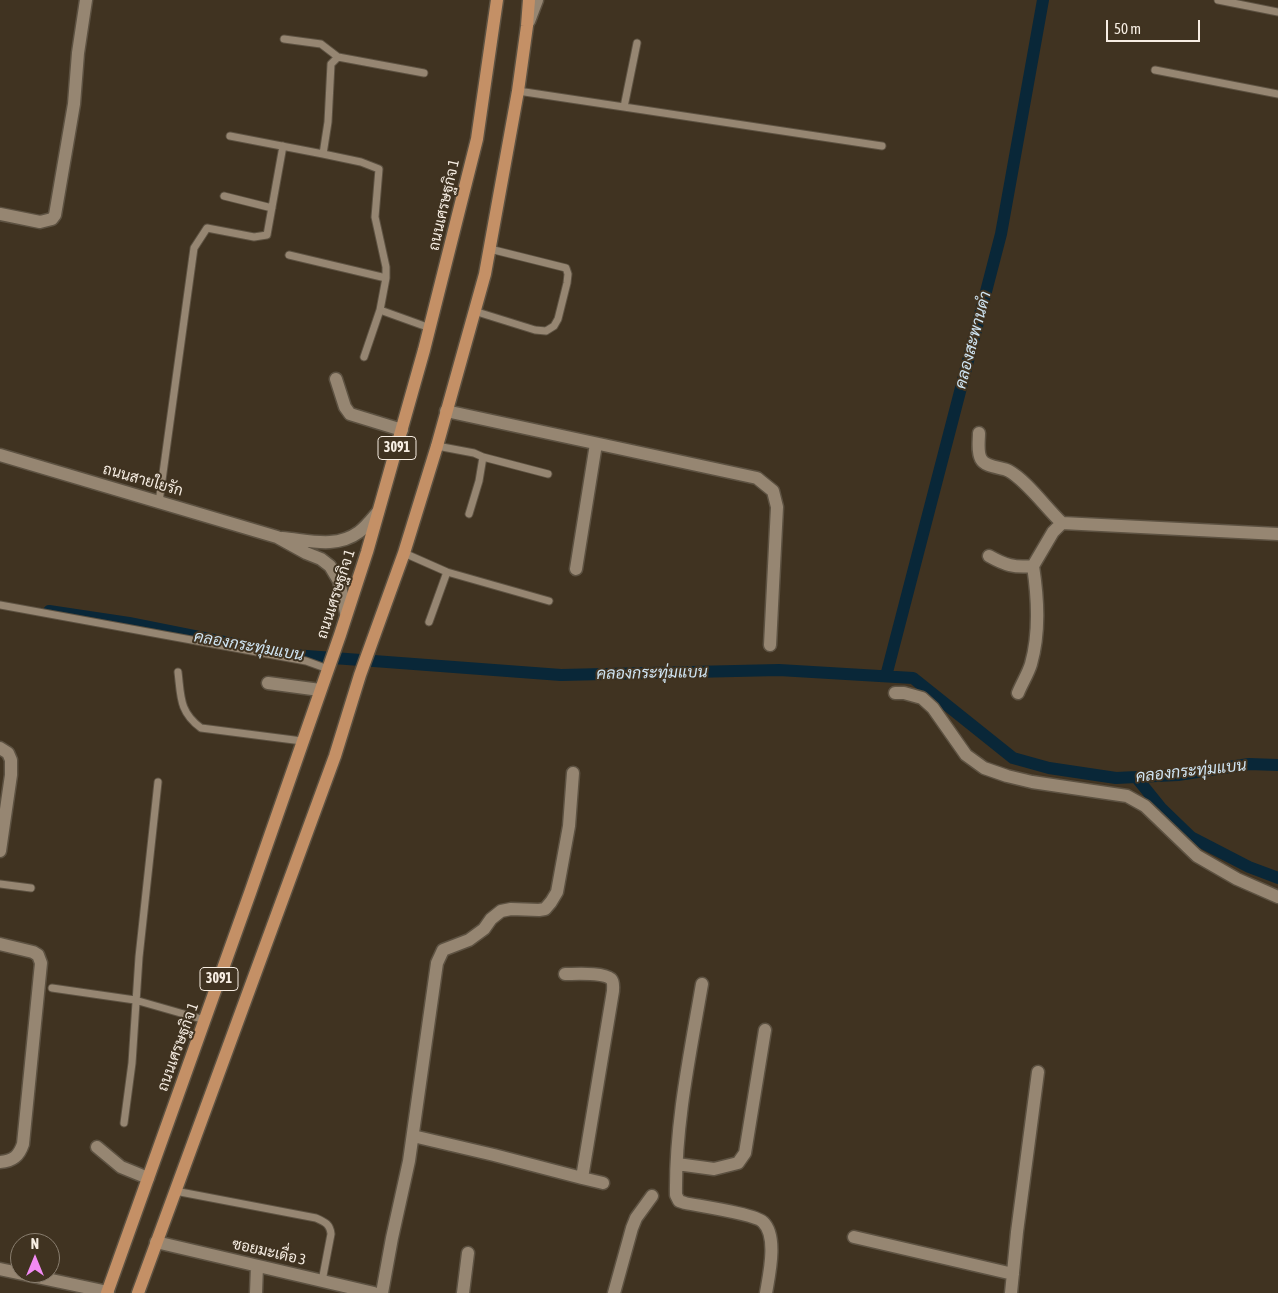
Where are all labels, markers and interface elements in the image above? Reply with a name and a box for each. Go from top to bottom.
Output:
scale bar [1108,10,1202,42]
text: 50 m [1114,20,1141,37]
street label: ถนนเศรษฐกิจ 1 [425,158,463,252]
water label: คลองสะพานดำ [951,289,995,391]
road number: 3091 [378,436,416,459]
street label: ถนนสายใยรัก [101,460,185,500]
street label: ถนนเศรษฐกิจ 1 [313,547,359,641]
water label: คลองกระทุ่มแบน [193,627,305,665]
water label: คลองกระทุ่มแบน [596,662,708,684]
water label: คลองกระทุ่มแบน [1135,756,1247,786]
road number: 3091 [200,968,238,991]
street label: ถนนเศรษฐกิจ 1 [154,1000,202,1094]
north arrow [10,1233,60,1283]
street label: ซอยมะเดื่อ 3 [230,1235,308,1269]
text: N [31,1236,39,1252]

